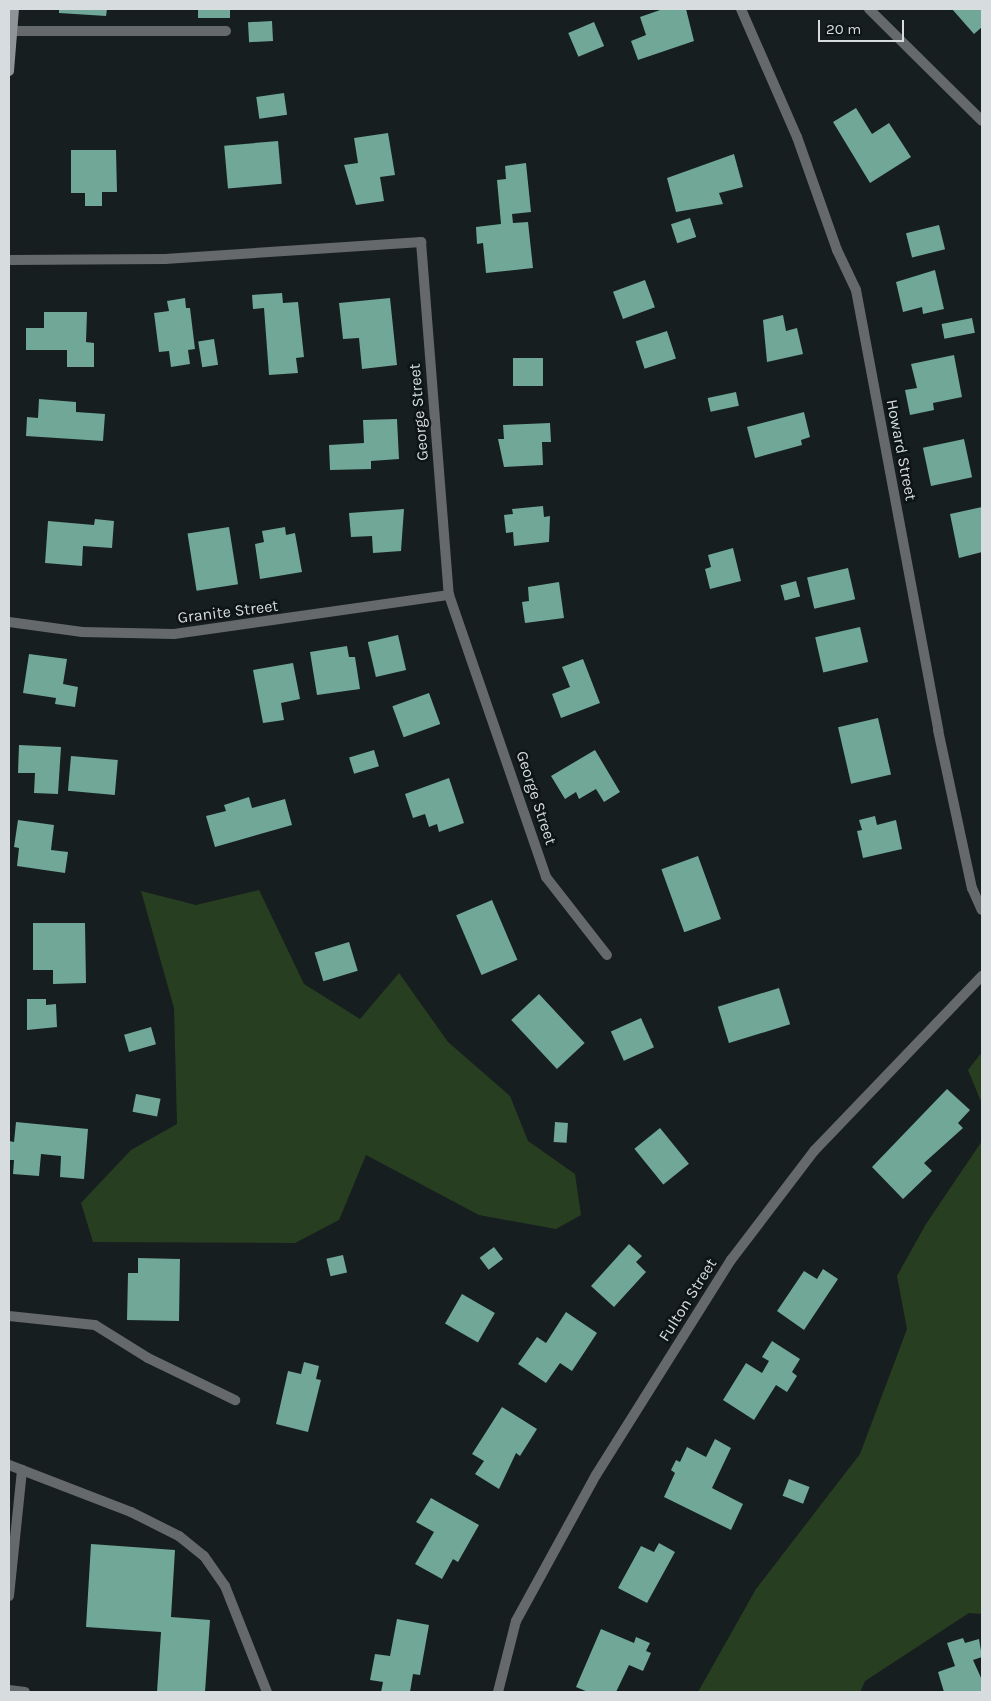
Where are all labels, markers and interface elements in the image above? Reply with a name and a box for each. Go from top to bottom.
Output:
scale bar [821,10,907,42]
text: 20 m [826,20,861,38]
street label: George Street [405,362,433,462]
street label: Howard Street [882,398,920,502]
street label: Granite Street [177,596,279,628]
street label: George Street [512,749,560,847]
street label: Fulton Street [655,1255,721,1345]

